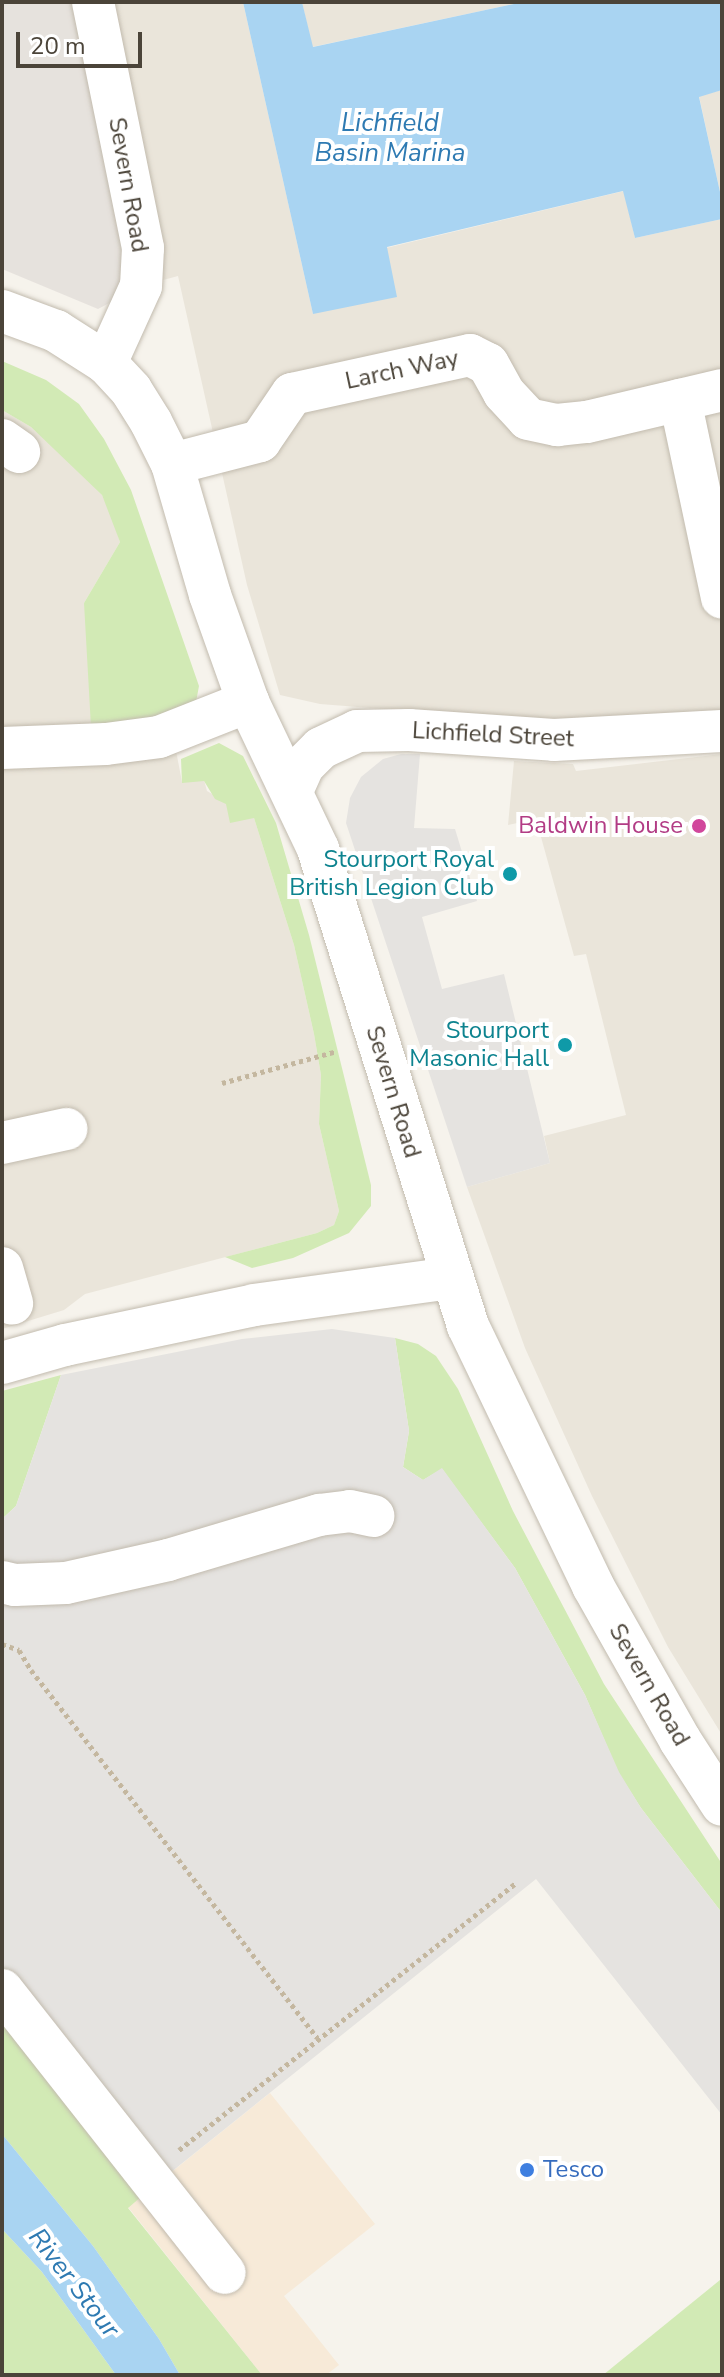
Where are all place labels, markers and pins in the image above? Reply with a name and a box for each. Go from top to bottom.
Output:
place label: Baldwin House [518,812,683,840]
marker: Baldwin House [690,817,708,835]
place label: Stourport Royal British Legion Club [289,846,494,902]
marker: Stourport Royal British Legion Club [501,865,519,883]
place label: Stourport Masonic Hall [409,1017,549,1073]
marker: Stourport Masonic Hall [556,1036,574,1054]
place label: Tesco [543,2156,604,2184]
marker: Tesco [518,2161,536,2179]

